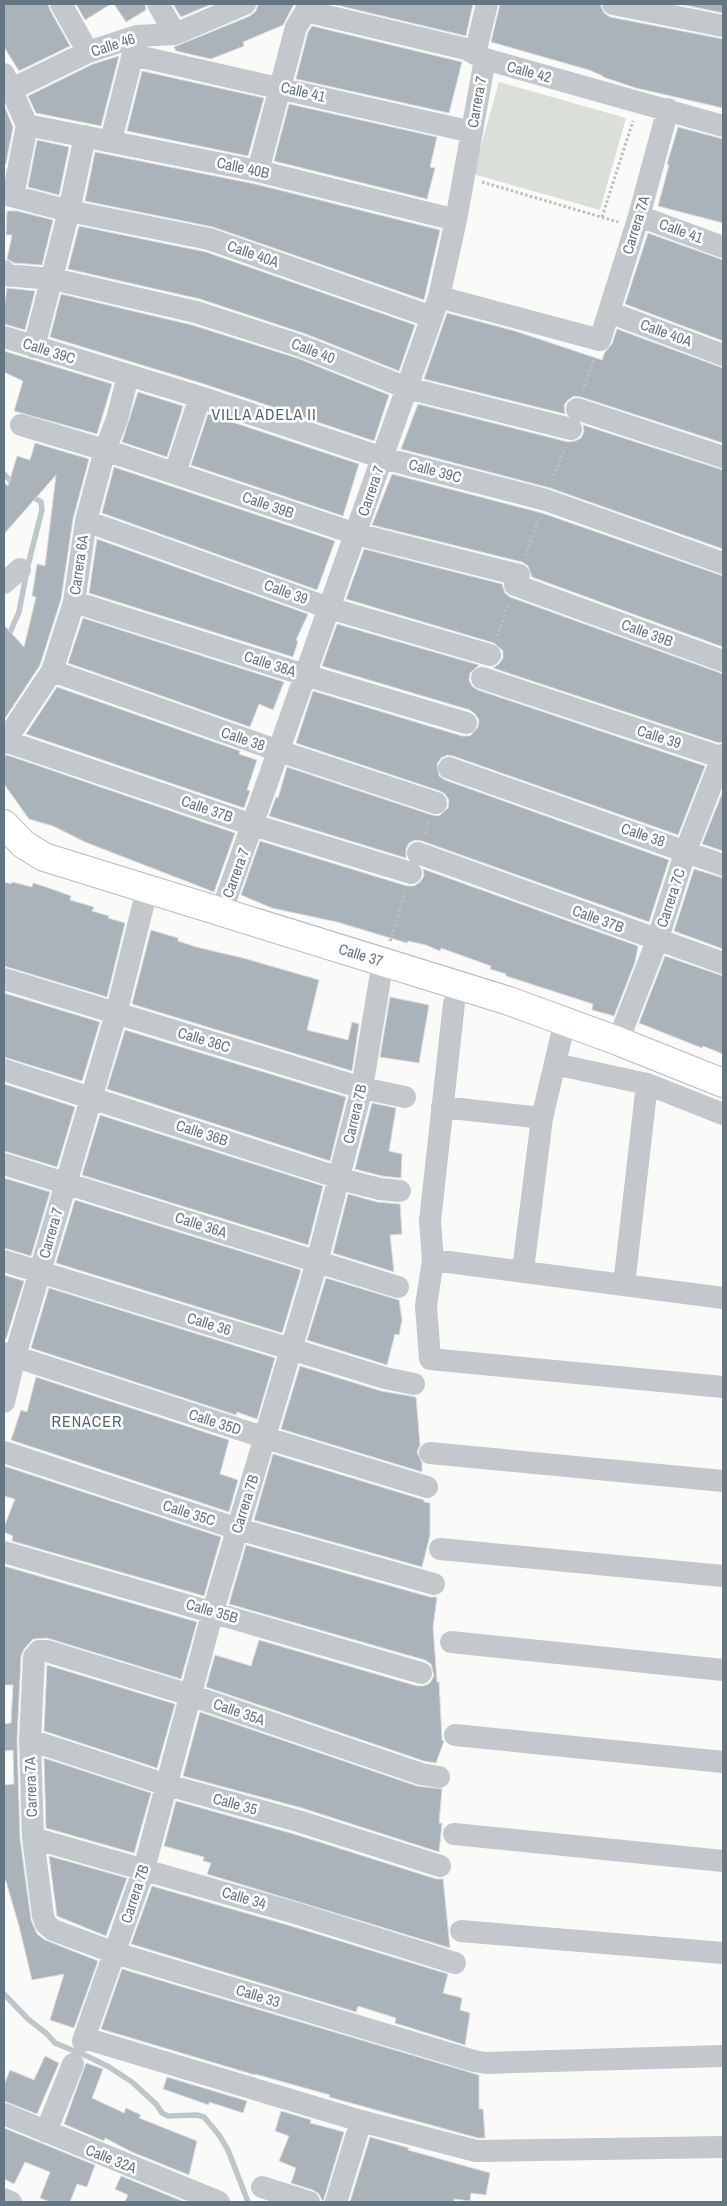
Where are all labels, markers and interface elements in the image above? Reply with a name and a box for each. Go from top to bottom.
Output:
street label: Calle 46 [88,28,138,61]
street label: Calle 42 [505,56,554,88]
street label: Carrera 7 [462,74,491,129]
street label: Calle 41 [279,76,328,107]
street label: Calle 40B [215,152,271,183]
street label: Carrera 7A [617,192,655,257]
street label: Calle 41 [656,213,706,248]
street label: Calle 40A [225,235,283,272]
street label: Calle 40A [638,314,696,352]
street label: Calle 39C [20,332,78,369]
street label: Calle 40 [288,333,338,368]
district label: VILLA ADELA II [211,403,317,425]
street label: Calle 39C [406,453,464,488]
street label: Carrera 7 [352,463,389,519]
street label: Calle 39B [240,486,297,523]
street label: Carrera 6A [64,533,93,596]
street label: Calle 39 [261,574,311,609]
street label: Calle 39B [619,614,676,652]
street label: Calle 38A [242,645,300,682]
street label: Calle 39 [634,720,684,754]
street label: Calle 38 [218,721,268,756]
street label: Calle 37B [179,790,236,827]
street label: Calle 38 [618,817,668,852]
street label: Carrera 7 [217,845,254,901]
street label: Carrera 7C [651,866,690,930]
street label: Calle 37B [570,900,627,938]
street label: Calle 37 [336,938,386,971]
street label: Calle 36C [175,1022,233,1057]
street label: Carrera 7B [338,1082,372,1146]
street label: Calle 36B [174,1114,231,1151]
street label: Carrera 7 [33,1205,68,1261]
street label: Calle 36A [173,1206,231,1243]
street label: Calle 36 [184,1307,234,1340]
street label: Calle 35D [186,1403,244,1440]
district label: RENACER [51,1410,123,1432]
street label: Carrera 7B [226,1472,263,1536]
street label: Calle 35C [160,1494,218,1531]
street label: Calle 35B [184,1593,241,1628]
street label: Calle 35A [211,1693,269,1730]
street label: Carrera 7A [19,1756,42,1817]
street label: Calle 35 [211,1788,260,1820]
street label: Carrera 7B [115,1862,154,1926]
street label: Calle 34 [220,1881,269,1914]
street label: Calle 33 [233,1979,283,2012]
street label: Calle 32A [83,2139,141,2179]

